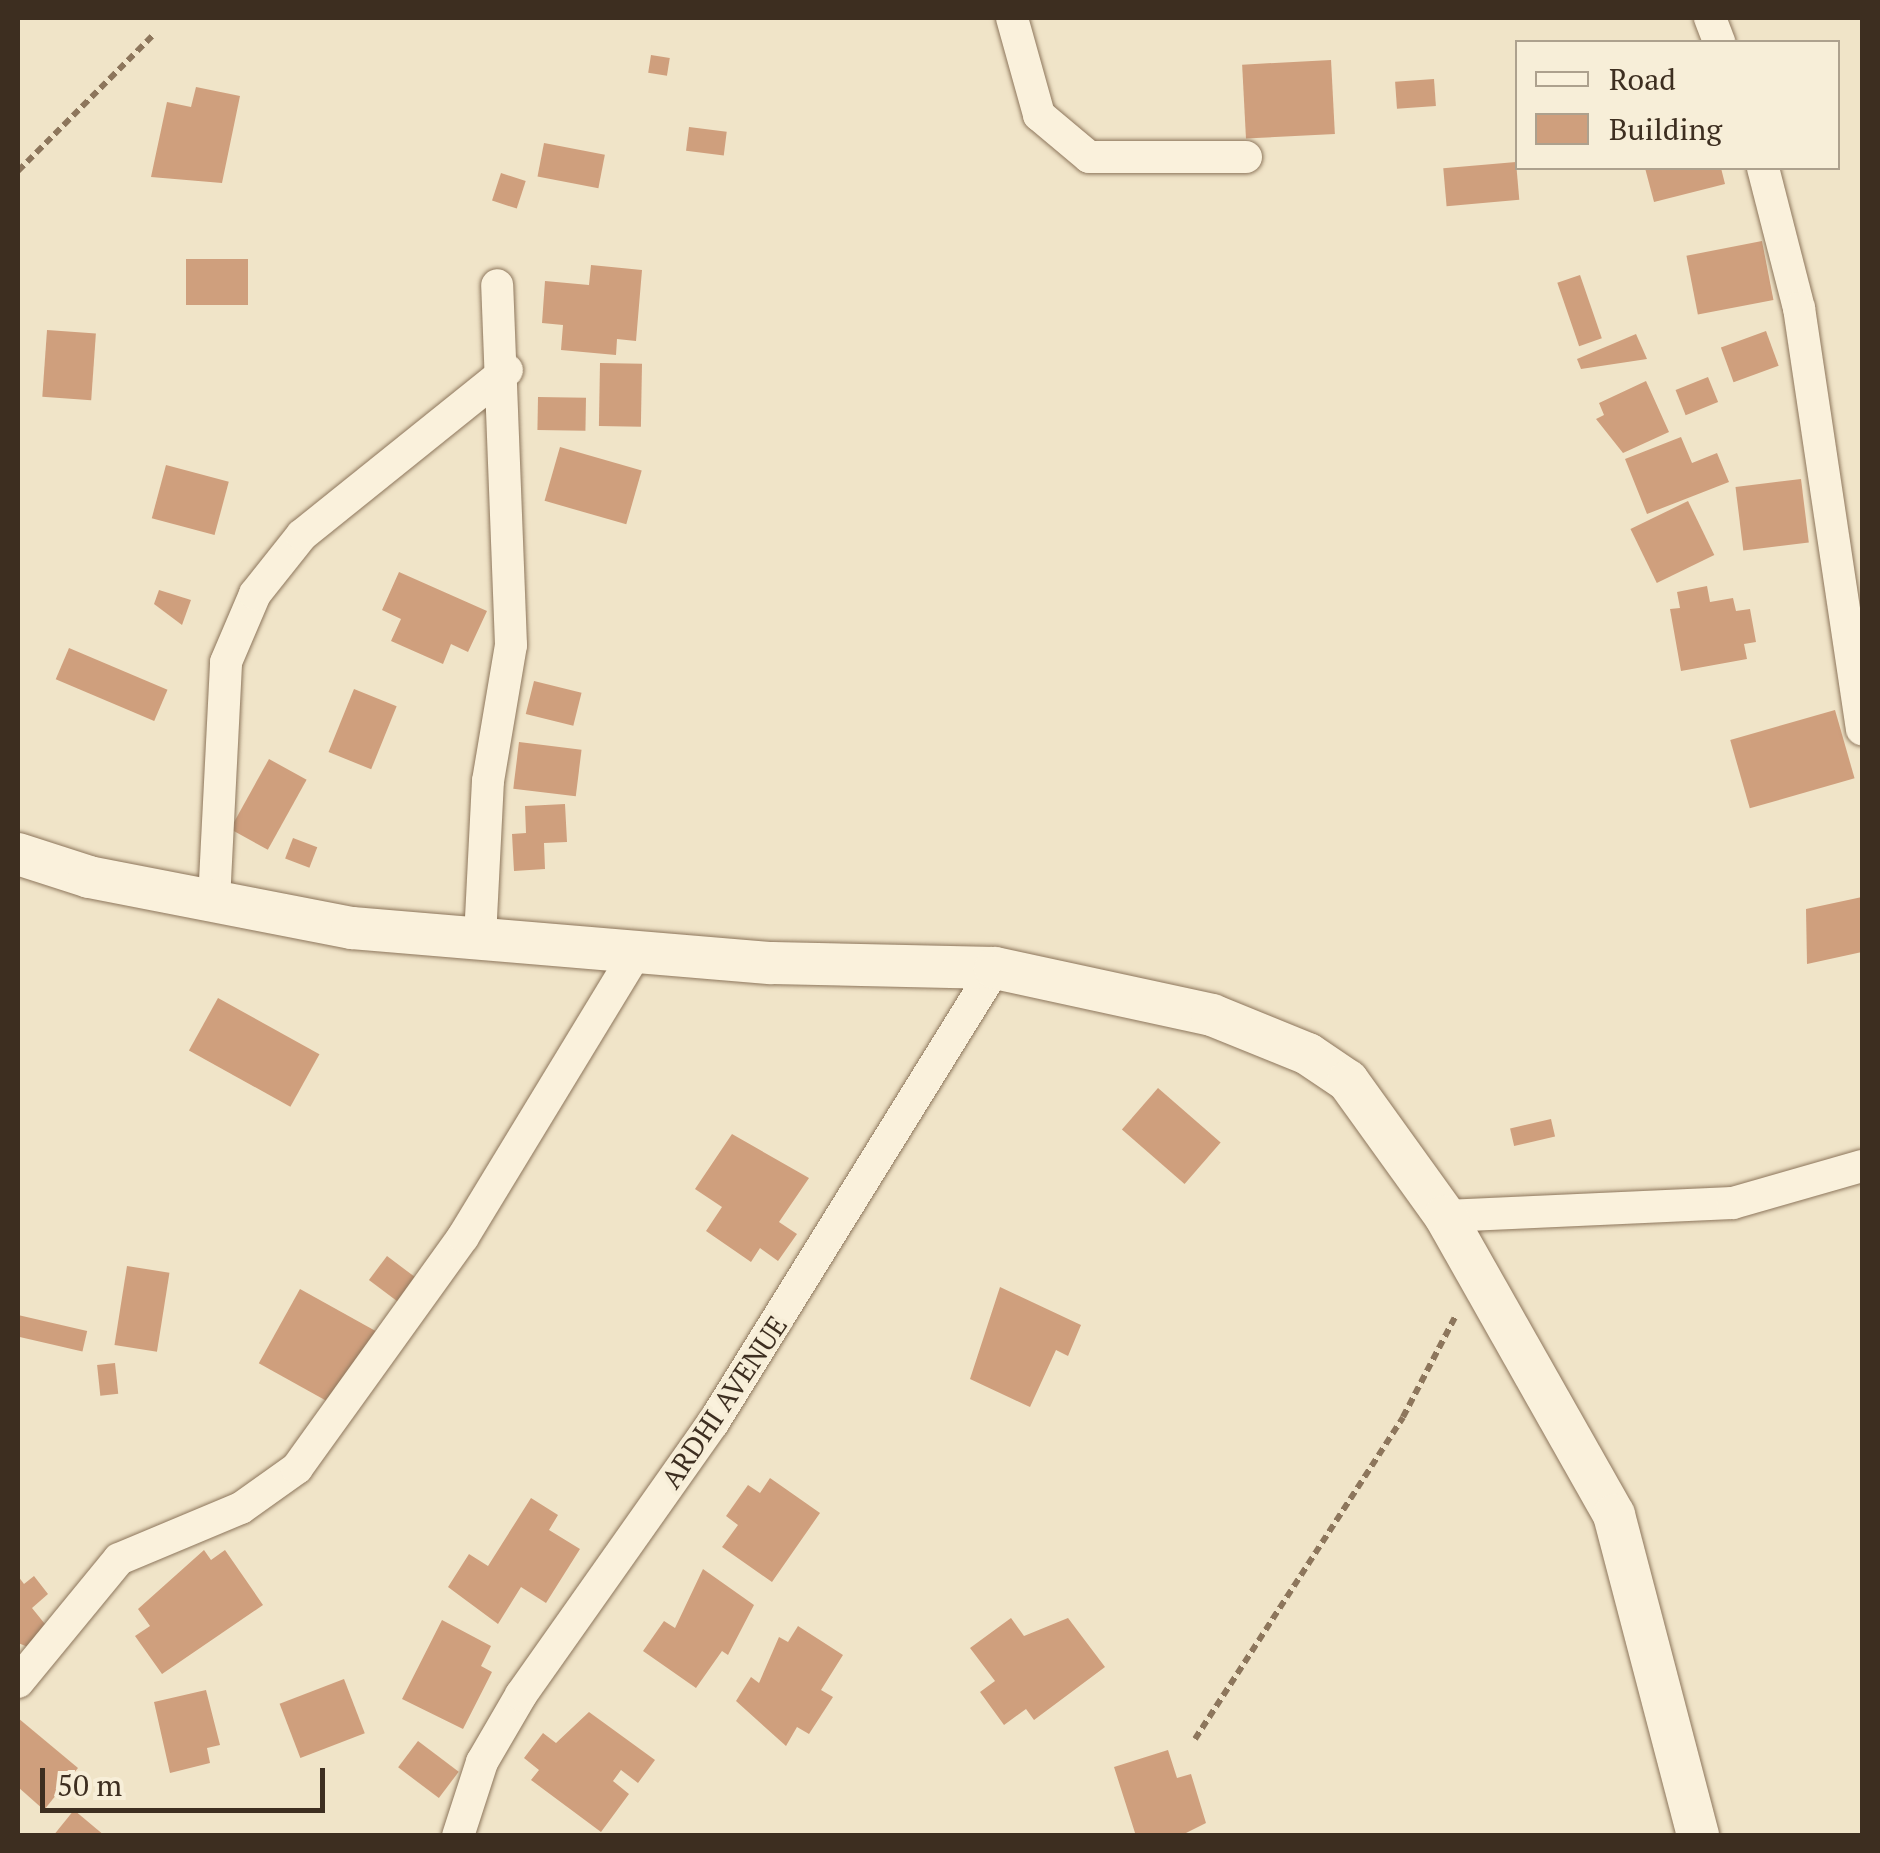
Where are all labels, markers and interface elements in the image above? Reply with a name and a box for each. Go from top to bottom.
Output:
legend [1515,40,1840,170]
text: Road [1609,59,1676,99]
text: Building [1609,109,1722,149]
street label: ARDHI AVENUE [654,1309,794,1495]
scale bar [45,1748,330,1810]
text: 50 m [57,1765,122,1805]

